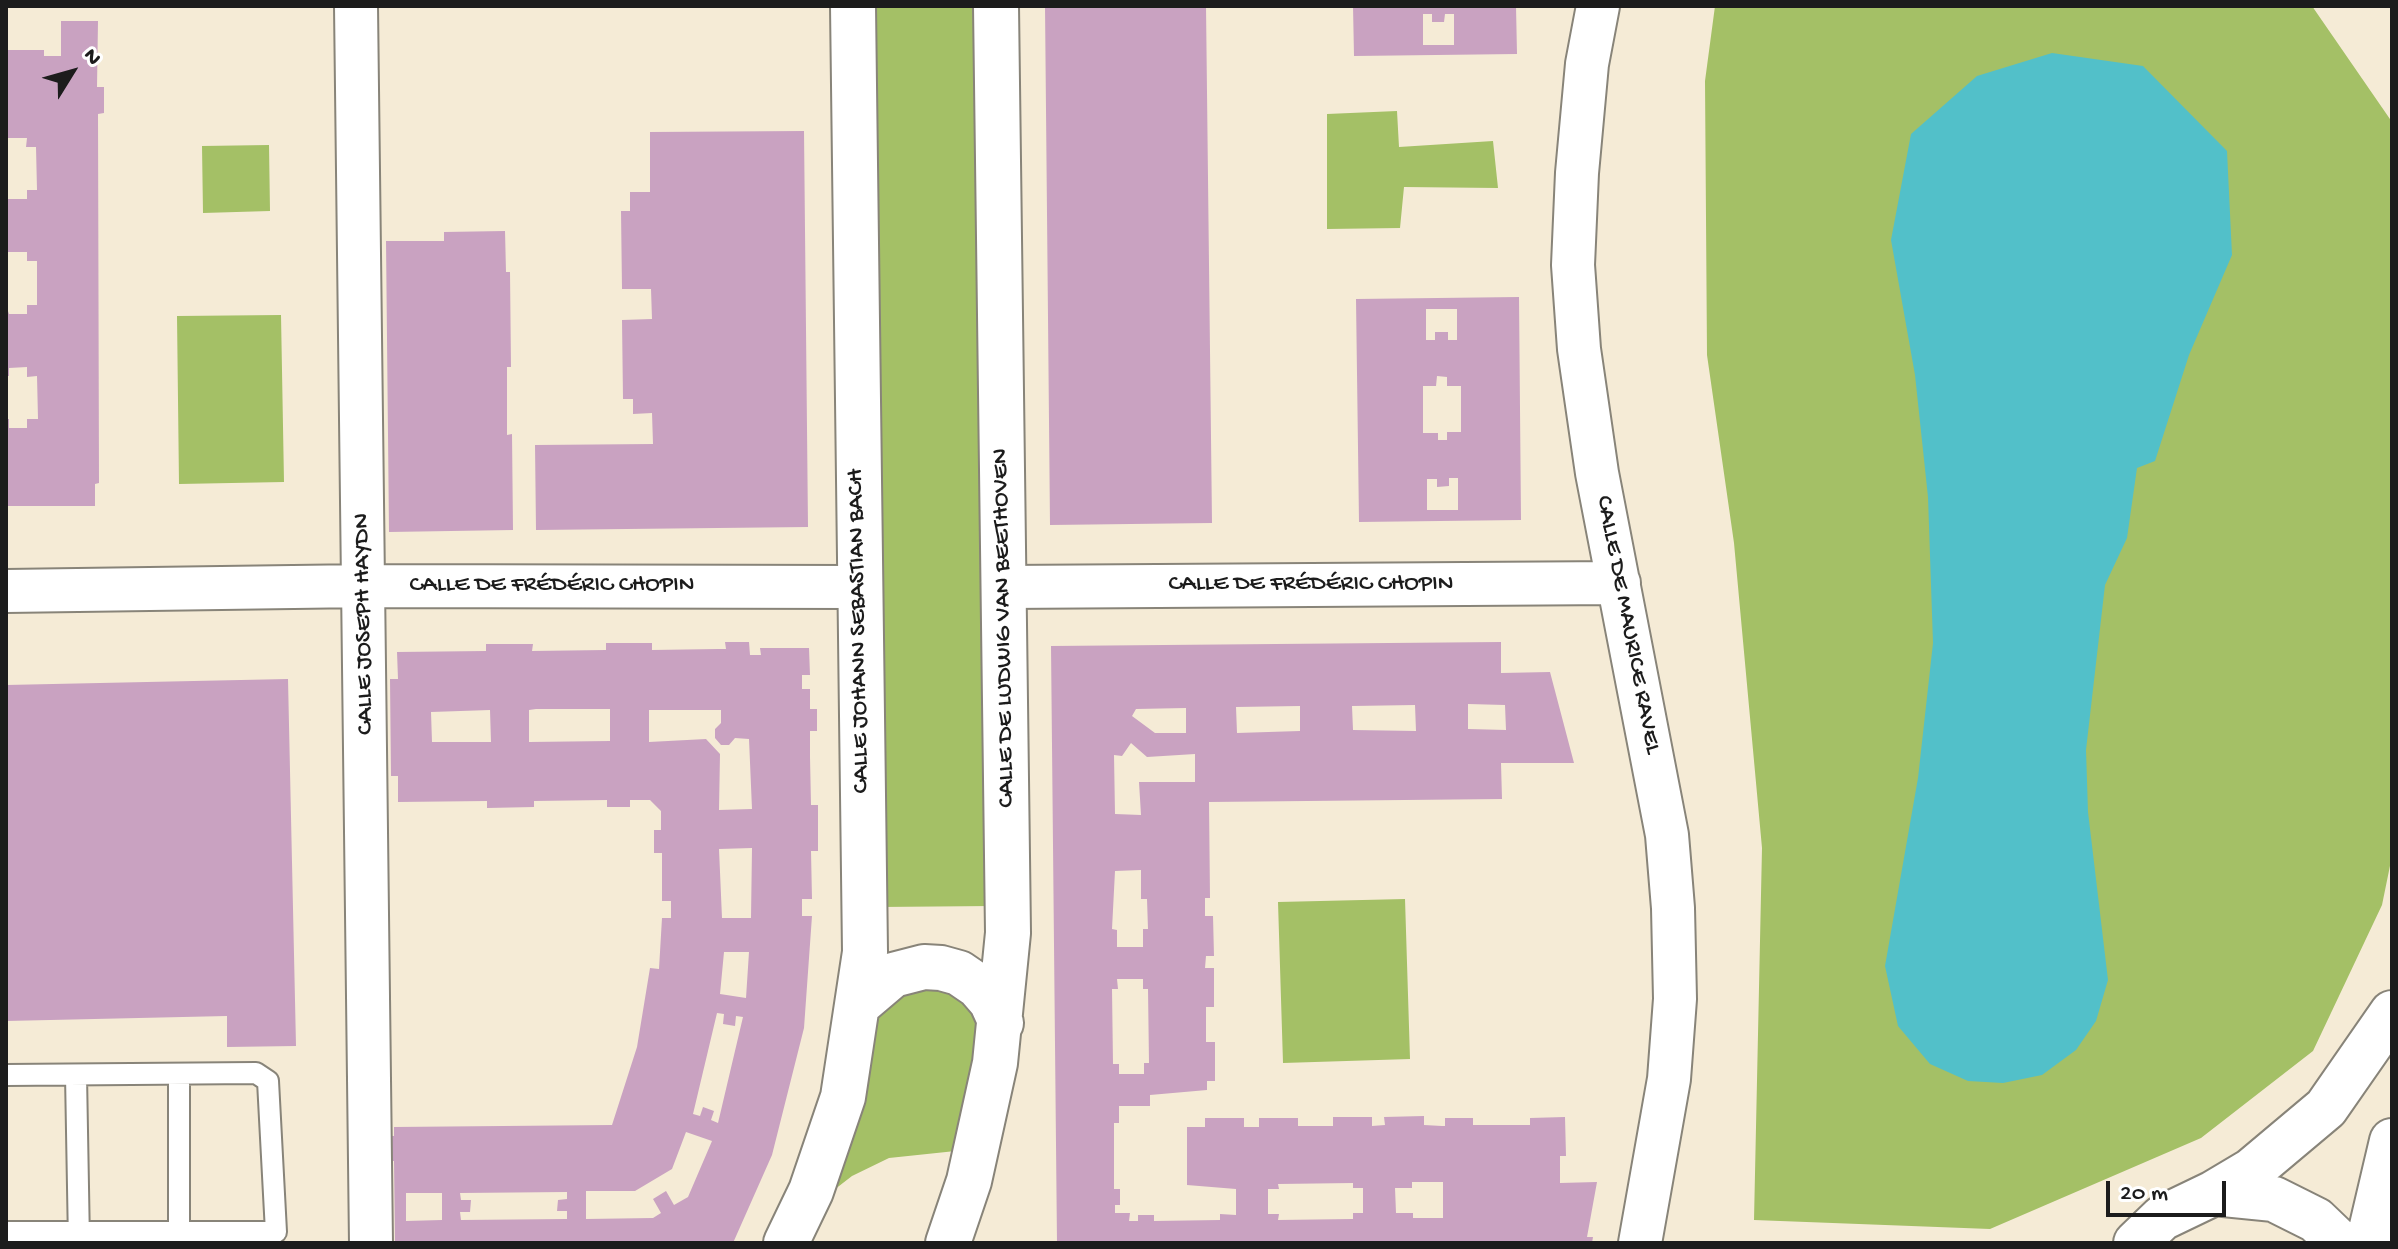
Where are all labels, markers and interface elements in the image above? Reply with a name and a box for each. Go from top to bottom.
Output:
north arrow [32,32,112,112]
text: N [76,44,106,71]
street label: CALLE DE LUDWIG VAN BEETHOVEN [987,448,1023,808]
street label: CALLE JOHANN SEBASTIAN BACH [843,468,877,794]
street label: CALLE DE MAURICE RAVEL [1588,494,1666,756]
street label: CALLE JOSEPH HAYDN [349,513,381,735]
street label: CALLE DE FRÉDÉRIC CHOPIN [1169,571,1453,599]
street label: CALLE DE FRÉDÉRIC CHOPIN [410,572,694,600]
scale bar [2110,1165,2230,1215]
text: 20 m [2120,1180,2168,1209]

